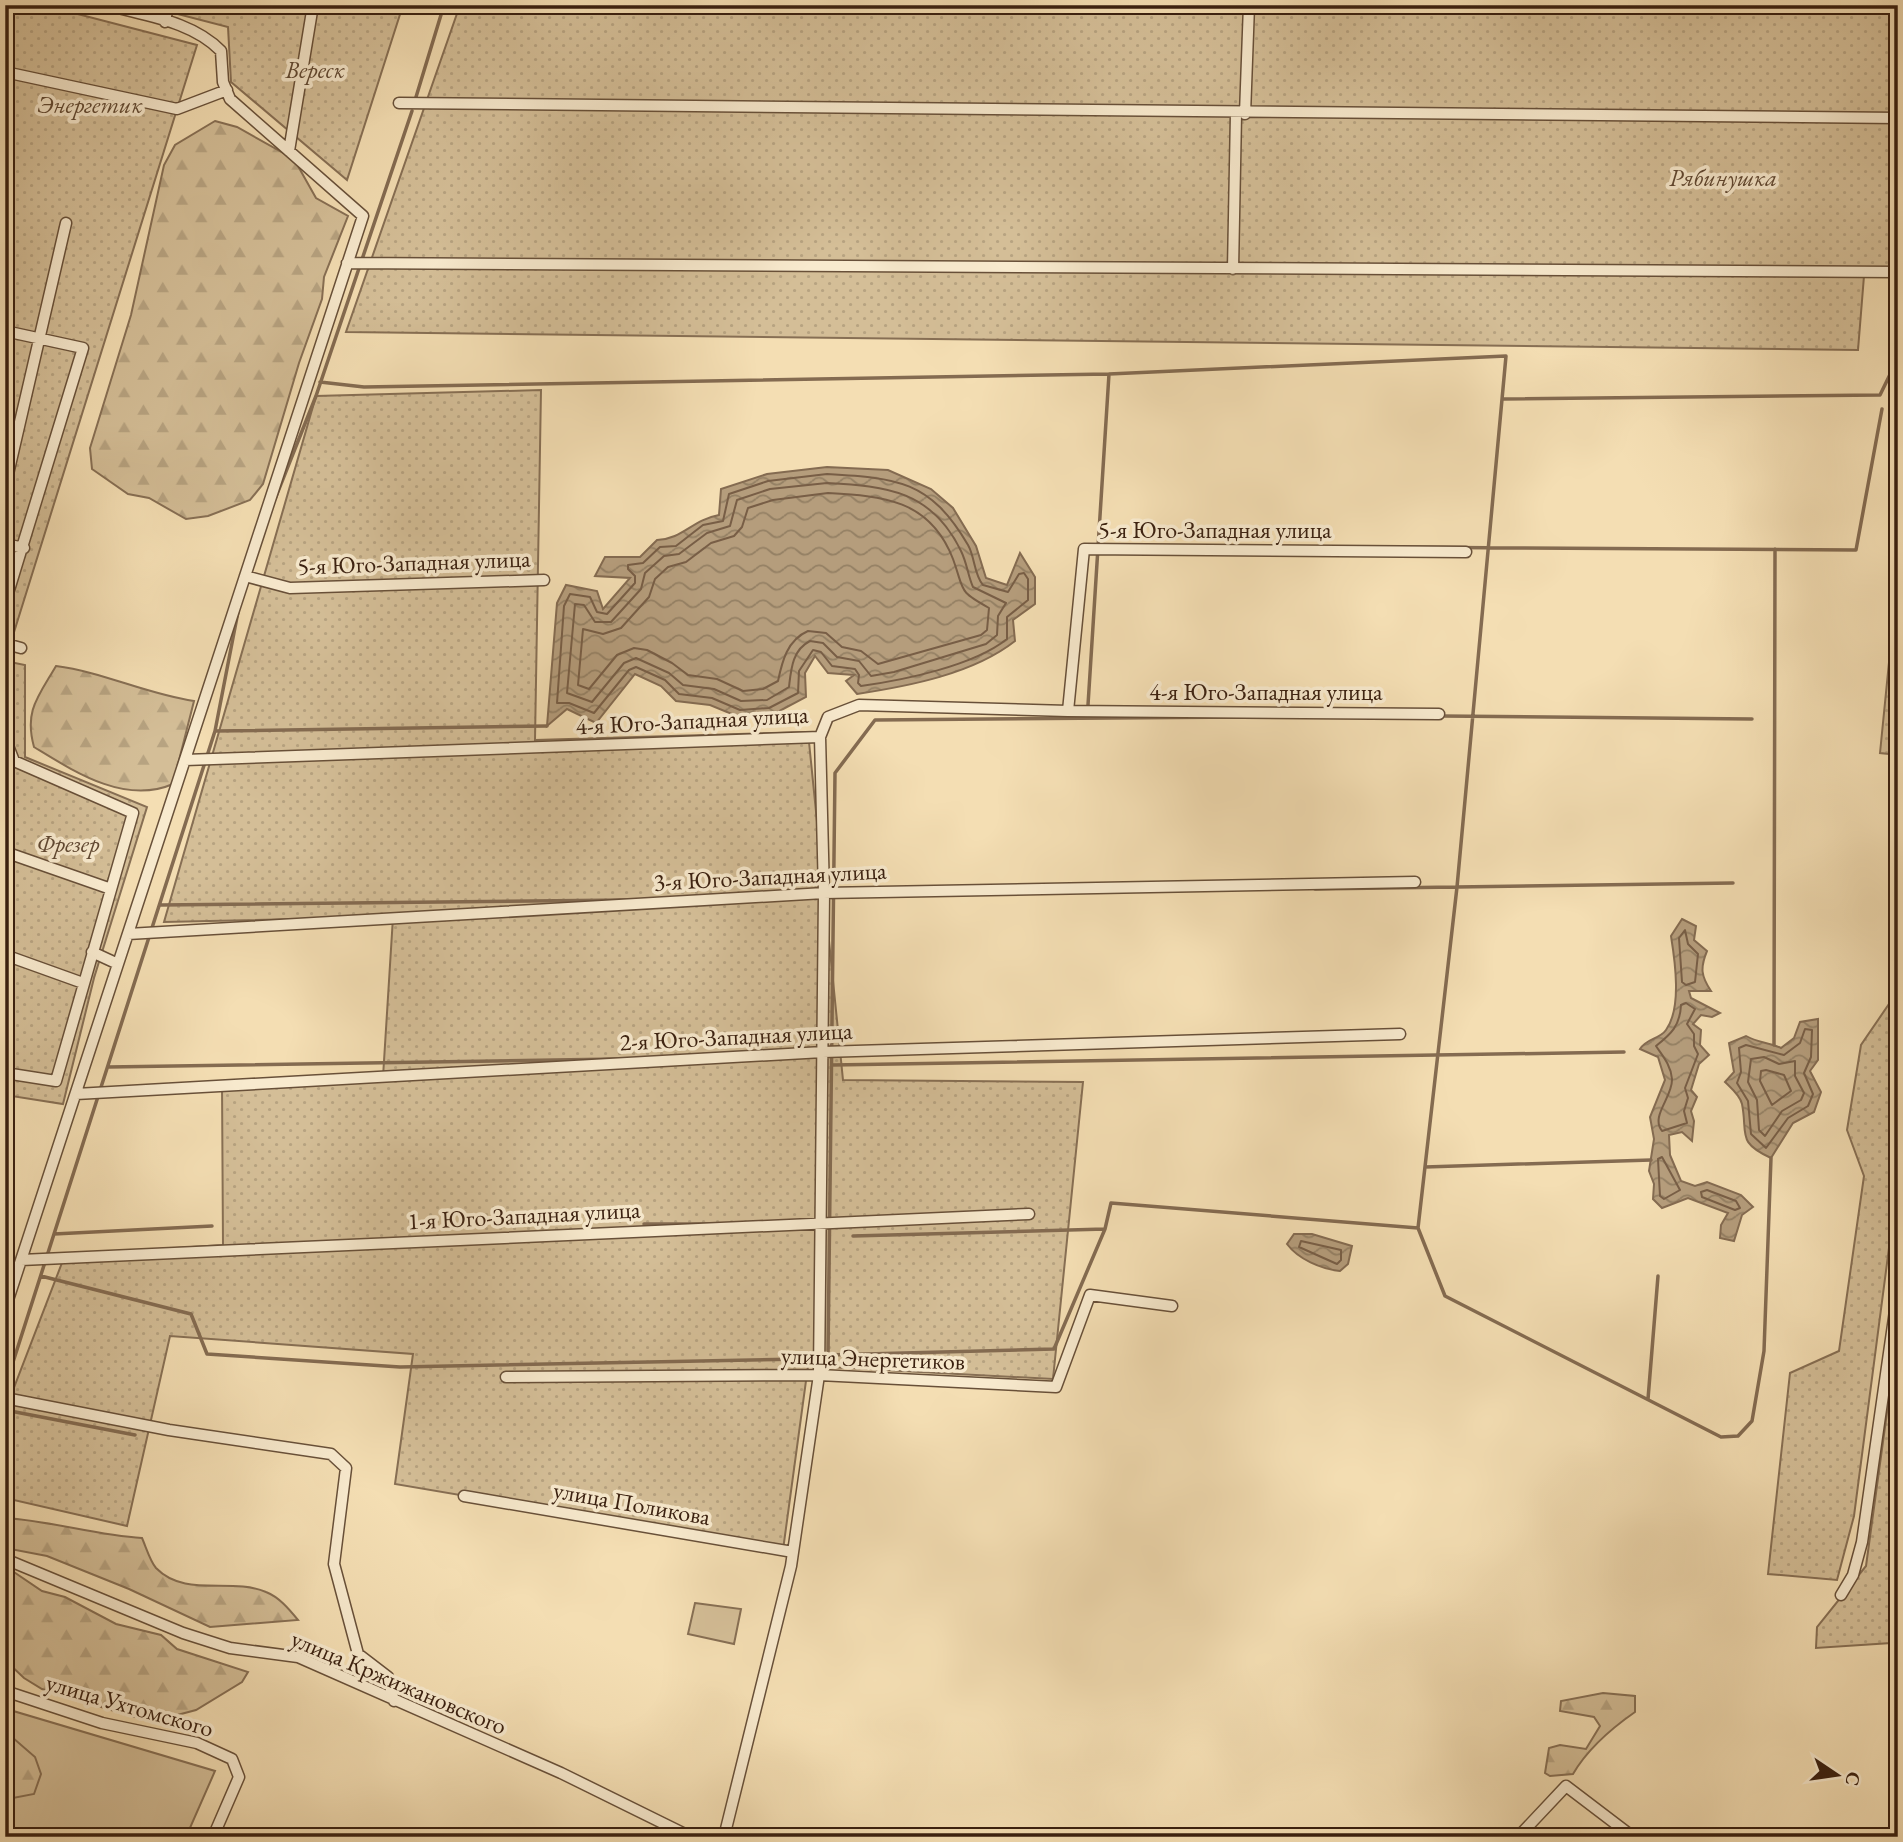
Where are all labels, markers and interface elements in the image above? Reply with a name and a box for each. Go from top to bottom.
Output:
park label: Вереск [284,54,345,85]
park label: Энергетик [38,89,143,120]
park label: Рябинушка [1669,162,1777,193]
street label: 5-я Юго-Западная улица [1098,514,1332,545]
street label: 5-я Юго-Западная улица [297,542,532,582]
street label: 4-я Юго-Западная улица [1149,676,1383,707]
street label: 4-я Юго-Западная улица [575,698,810,742]
park label: Фрезер [37,828,100,859]
street label: 3-я Юго-Западная улица [653,854,888,898]
street label: 2-я Юго-Западная улица [619,1014,854,1058]
street label: 1-я Юго-Западная улица [407,1193,642,1237]
street label: улица Энергетиков [780,1339,966,1377]
street label: улица Поликова [551,1474,713,1532]
street label: улица Кржижановского [286,1623,512,1742]
street label: улица Ухтомского [43,1666,218,1744]
north arrow [1801,1741,1871,1811]
text: С [1839,1769,1867,1788]

